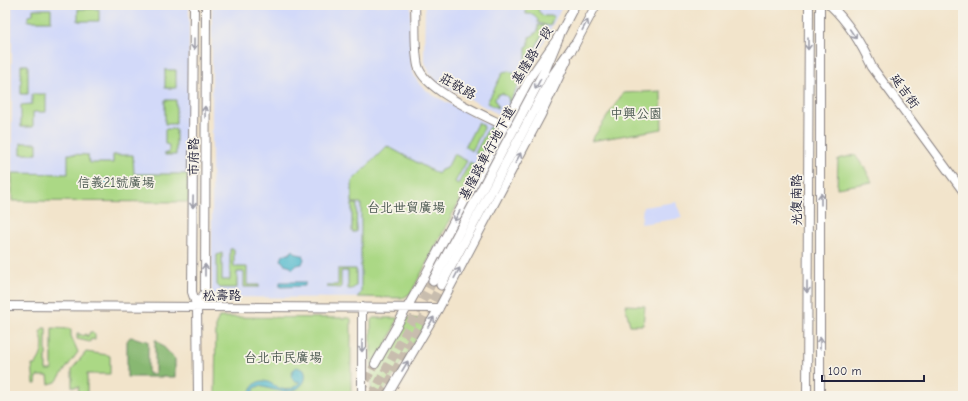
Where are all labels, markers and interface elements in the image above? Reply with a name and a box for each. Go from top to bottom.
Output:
one-way arrow [582,19,589,31]
street label: 基隆路一段 [508,23,556,87]
one-way arrow [849,28,857,39]
one-way arrow [190,37,198,50]
one-way arrow [804,37,812,50]
street label: 莊敬路 [437,70,479,102]
street label: 延吉街 [887,71,923,111]
one-way arrow [534,78,541,90]
street label: 基隆路車行地下道 [456,104,518,202]
one-way arrow [201,106,209,119]
park label: 中興公園 [610,106,662,121]
street label: 市府路 [186,137,201,177]
one-way arrow [515,152,523,164]
street label: 光復南路 [789,174,804,226]
park label: 信義21號廣場 [78,175,154,190]
one-way arrow [817,193,824,206]
one-way arrow [189,195,197,208]
park label: 台北世貿廣場 [367,200,445,215]
one-way arrow [453,210,460,222]
one-way arrow [201,264,209,277]
one-way arrow [454,267,462,279]
one-way arrow [803,280,811,293]
street label: 松壽路 [202,288,242,303]
one-way arrow [427,317,435,328]
one-way arrow [816,337,824,350]
one-way arrow [358,339,366,352]
park label: 台北市民廣場 [244,350,322,365]
scale bar [822,357,924,383]
one-way arrow [401,360,409,372]
text: 100 m [828,364,861,378]

